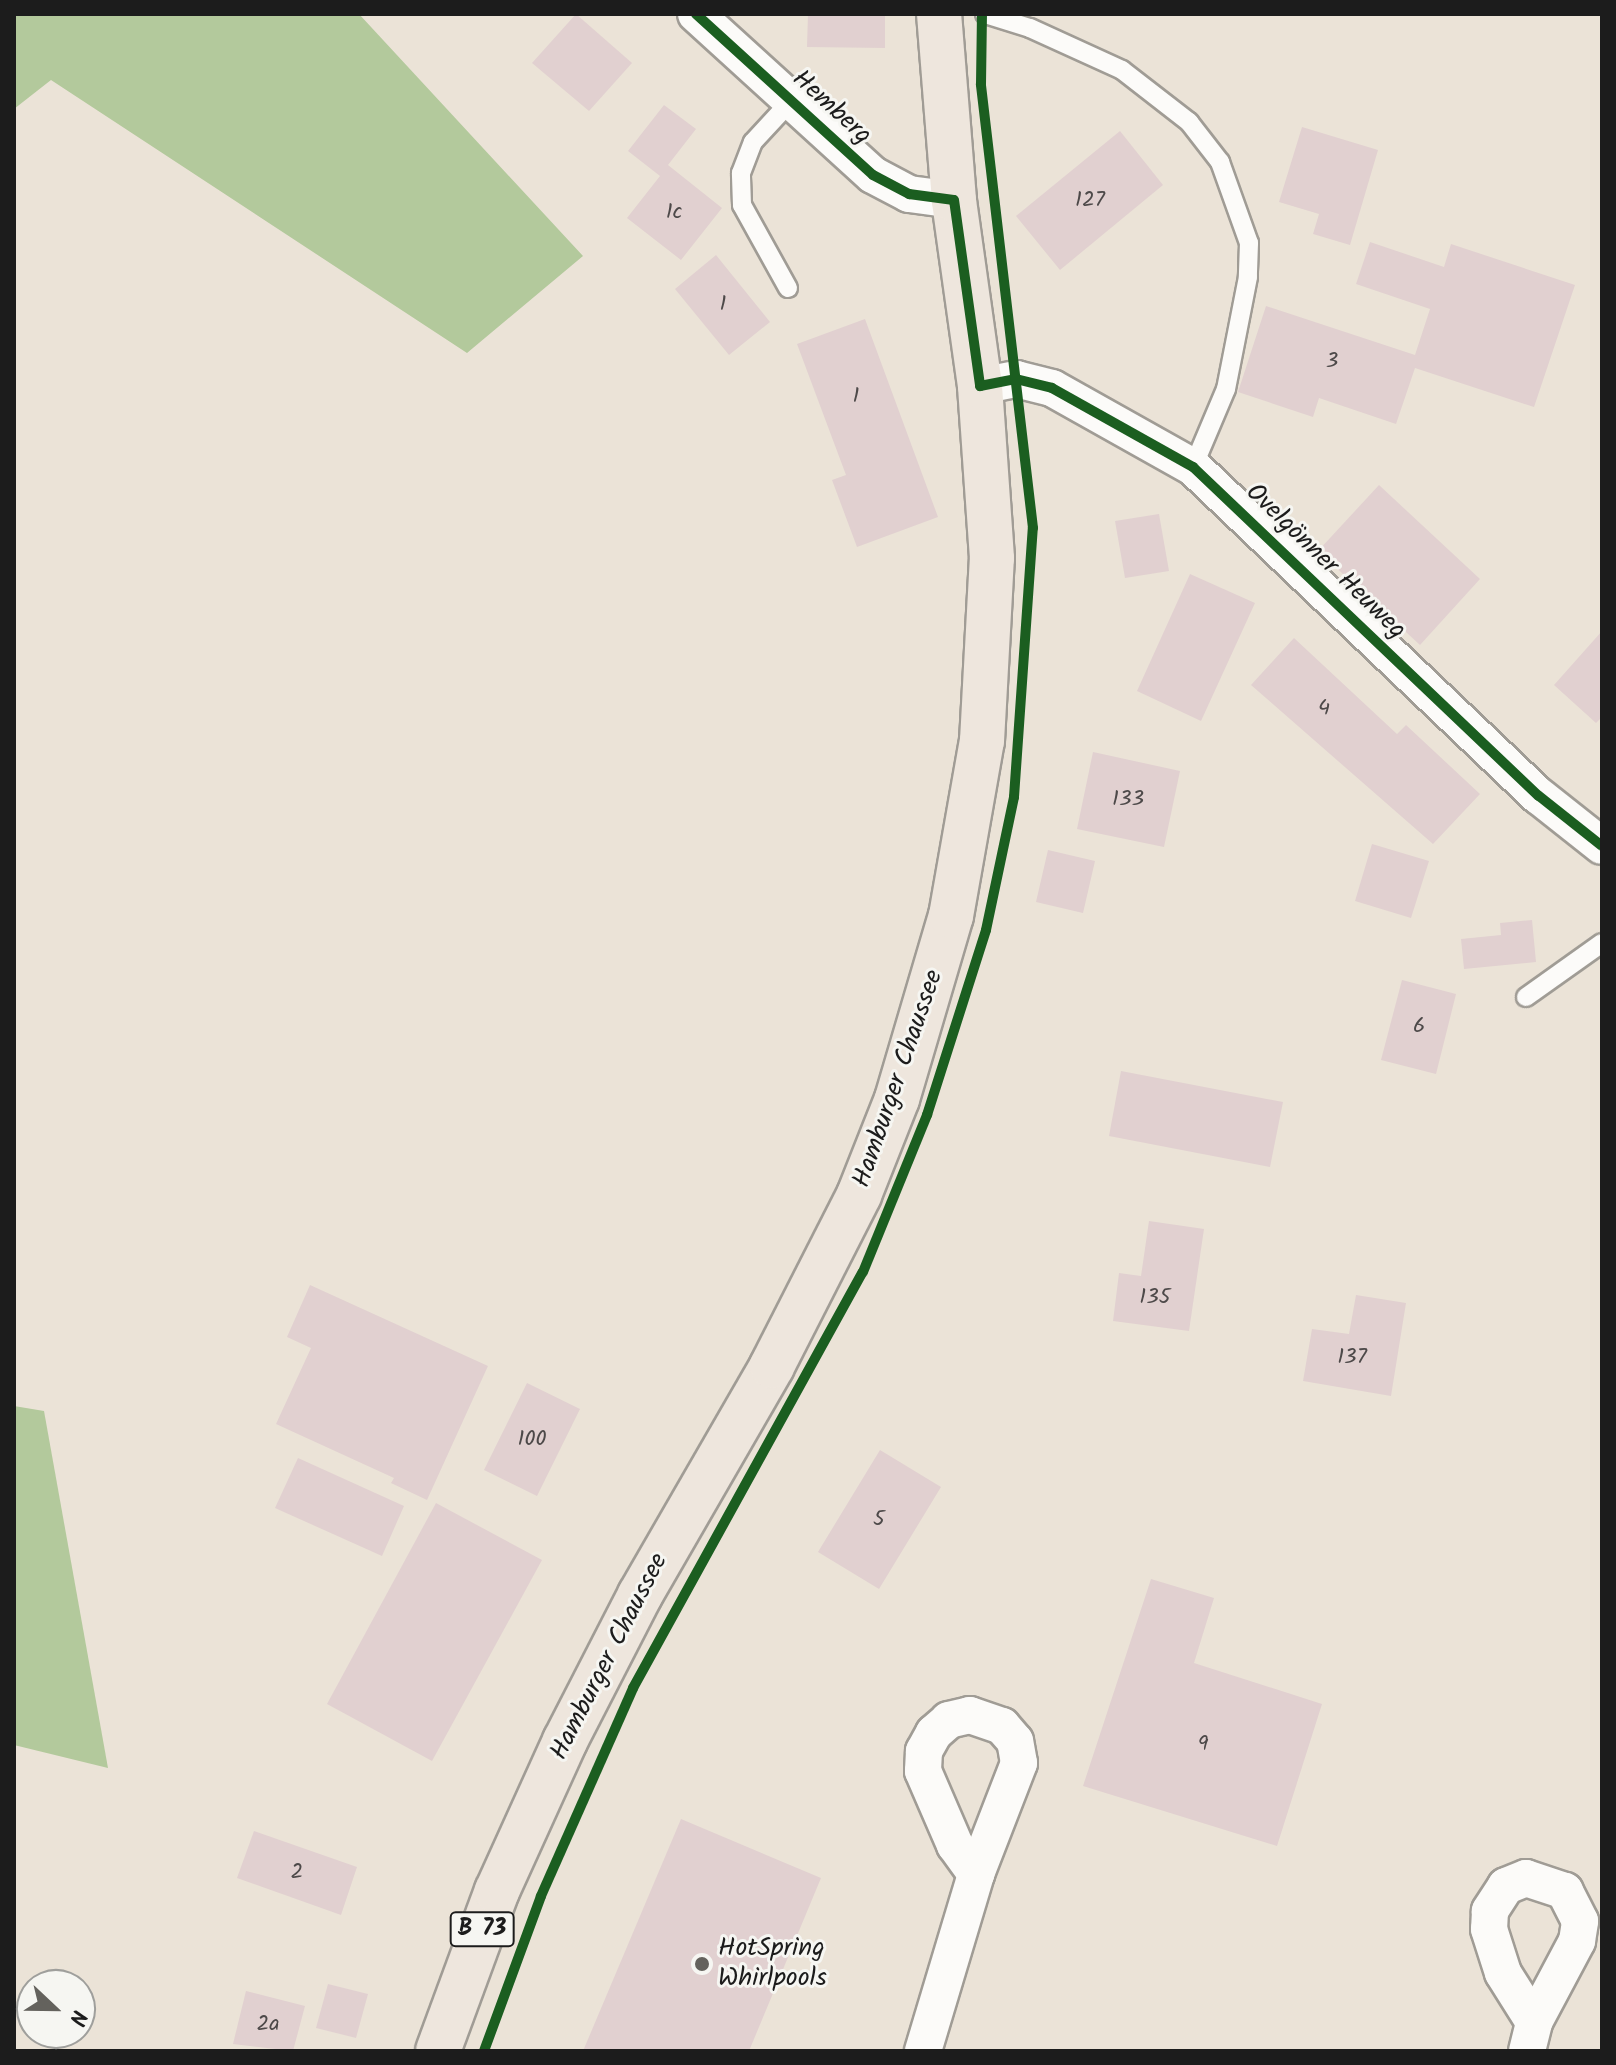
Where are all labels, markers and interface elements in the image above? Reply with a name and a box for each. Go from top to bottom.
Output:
street label: Hemberg [785,64,877,152]
house number: 127 [1075,188,1105,214]
house number: 1c [666,200,682,226]
house number: 1 [720,292,726,318]
house number: 3 [1326,349,1338,375]
house number: 1 [853,384,859,410]
street label: Ovelgönner Heuweg [1238,478,1412,646]
house number: 4 [1318,696,1330,722]
house number: 133 [1112,787,1144,813]
street label: Hamburger Chaussee [847,966,951,1192]
house number: 6 [1413,1014,1425,1040]
house number: 135 [1139,1285,1171,1311]
house number: 137 [1337,1345,1367,1371]
house number: 100 [518,1427,546,1453]
house number: 5 [873,1507,885,1533]
street label: Hamburger Chaussee [544,1548,676,1766]
house number: 9 [1198,1732,1208,1758]
house number: 2 [291,1860,303,1886]
road number: B 73 [448,1909,516,1949]
place label: HotSpring Whirlpools [718,1933,827,1994]
marker: HotSpring Whirlpools [693,1955,711,1973]
north arrow [16,1969,96,2049]
text: N [58,2004,96,2030]
house number: 2a [256,2012,280,2038]

